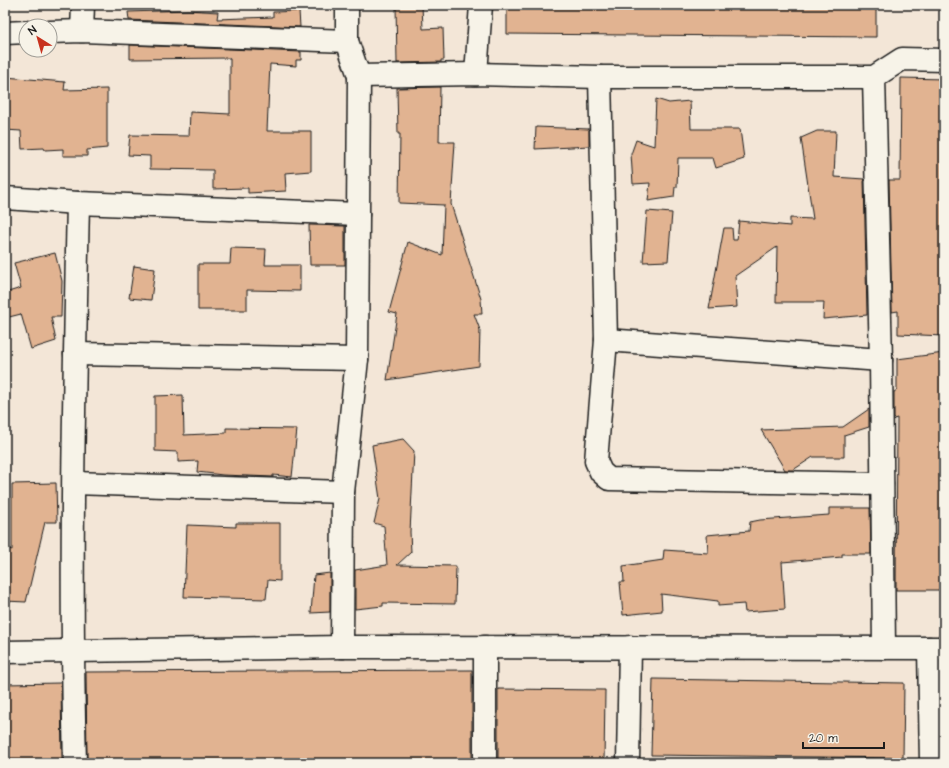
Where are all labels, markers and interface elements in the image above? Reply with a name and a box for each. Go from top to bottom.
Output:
north arrow [18,18,58,58]
text: N [25,22,40,38]
scale bar [803,724,884,750]
text: 20 m [809,730,838,747]

